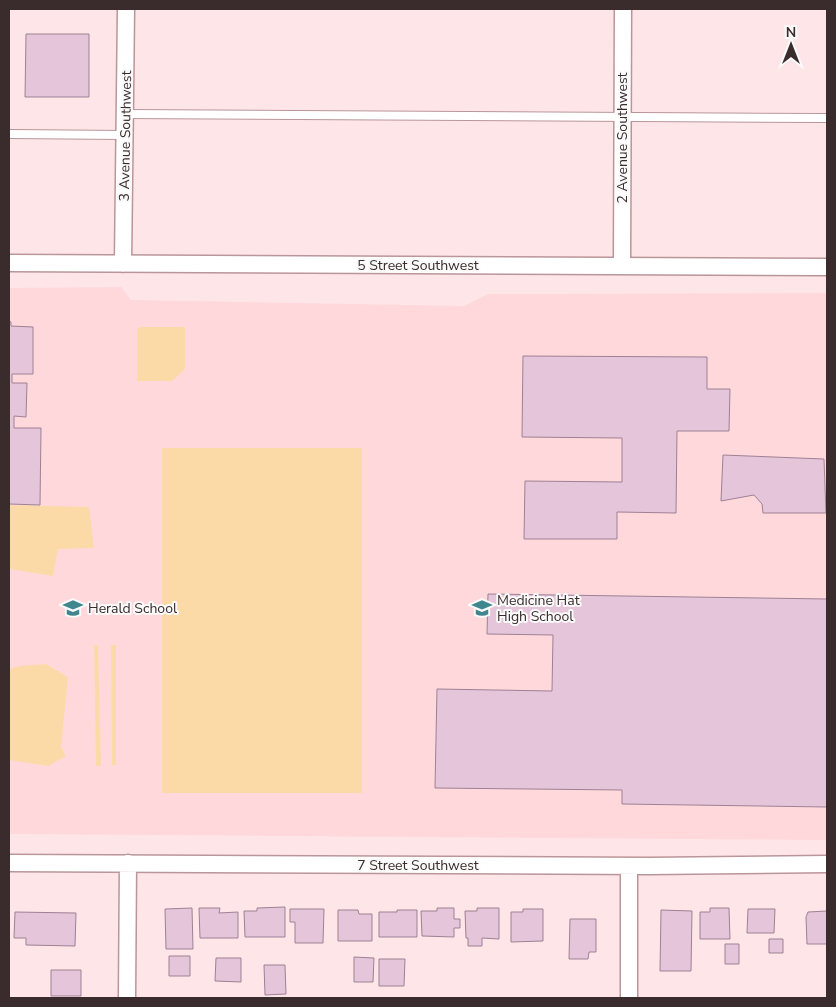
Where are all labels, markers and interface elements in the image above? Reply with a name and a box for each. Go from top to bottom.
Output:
north arrow [766,20,816,70]
text: N [786,23,796,42]
street label: 3 Avenue Southwest [115,70,136,202]
street label: 2 Avenue Southwest [613,72,632,203]
street label: 5 Street Southwest [357,256,479,275]
place label: Medicine Hat High School [497,591,580,626]
school or university icon: Herald School [62,597,84,619]
school or university icon: Medicine Hat High School [471,597,493,619]
place label: Herald School [88,599,178,618]
street label: 7 Street Southwest [357,856,479,875]

